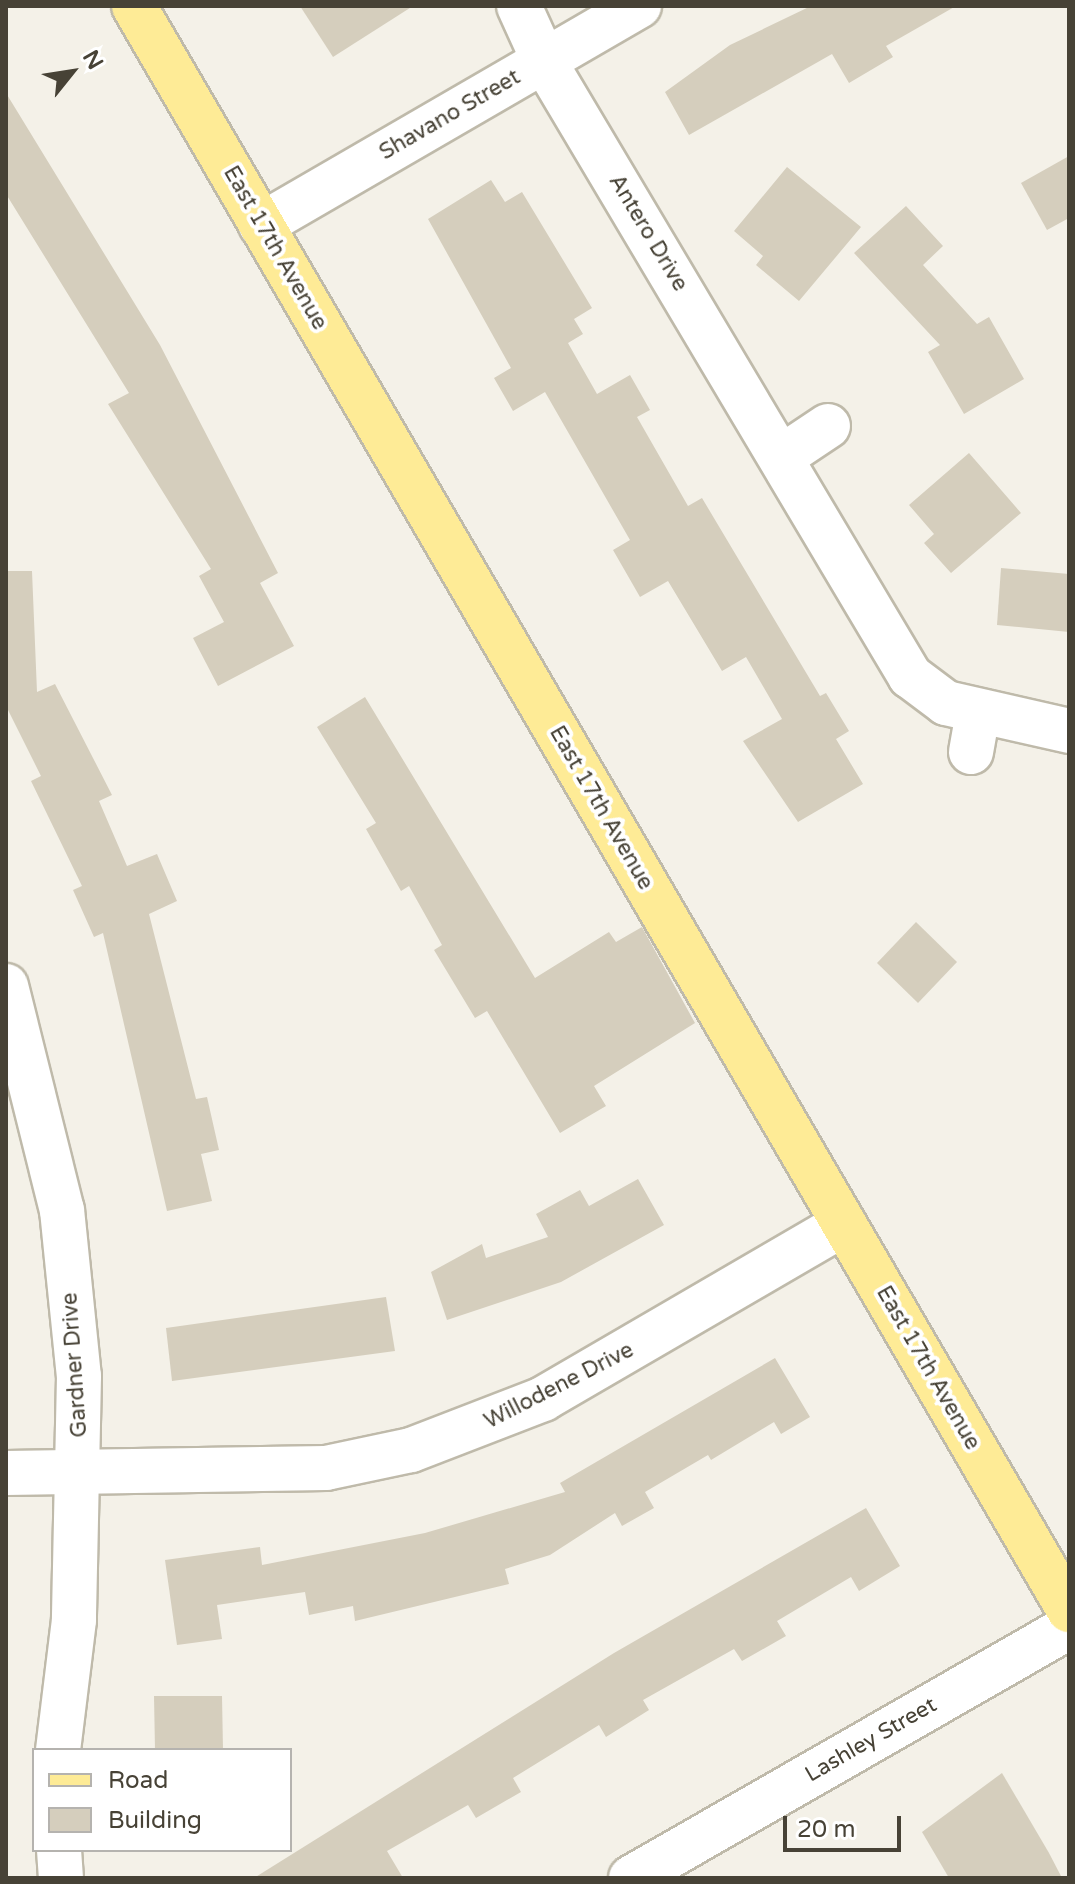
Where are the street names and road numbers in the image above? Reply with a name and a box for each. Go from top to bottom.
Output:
street label: Shavano Street [375,64,525,166]
street label: East 17th Avenue [217,161,333,335]
street label: Antero Drive [603,170,693,296]
street label: East 17th Avenue [543,721,659,895]
street label: East 17th Avenue [870,1281,986,1455]
street label: Gardner Drive [57,1292,93,1438]
street label: Willodene Drive [480,1337,638,1435]
street label: Lashley Street [801,1692,941,1788]

